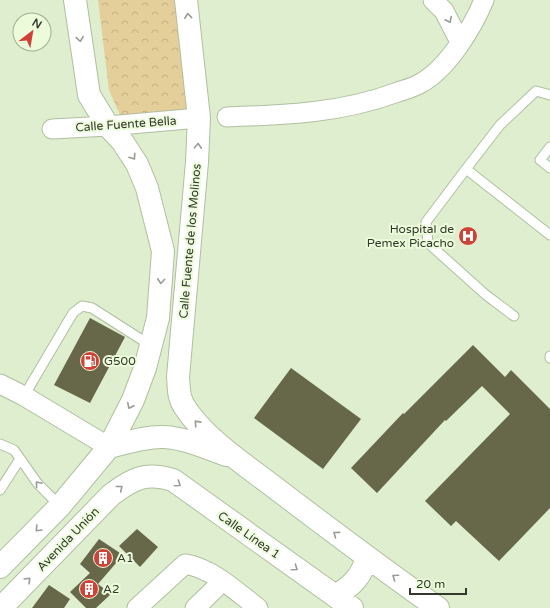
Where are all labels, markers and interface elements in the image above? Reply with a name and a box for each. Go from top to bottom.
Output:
north arrow [12,12,52,52]
one-way arrow [184,13,193,20]
one-way arrow [444,15,452,23]
text: N [30,16,44,32]
one-way arrow [75,35,84,42]
street label: Calle Fuente Bella [75,113,177,135]
one-way arrow [194,143,203,149]
one-way arrow [128,152,135,159]
street label: Calle Fuente de los Molinos [176,163,204,319]
place label: Hospital de Pemex Picacho [367,222,454,250]
hospital icon: Hospital de Pemex Picacho [457,225,479,247]
one-way arrow [156,278,165,284]
fuel station icon: G500 [79,350,101,372]
place label: G500 [104,354,136,368]
one-way arrow [127,402,134,409]
one-way arrow [195,420,202,428]
one-way arrow [174,479,181,487]
one-way arrow [36,481,43,488]
one-way arrow [115,486,122,493]
street label: Avenida Unión [34,504,102,574]
street label: Calle Línea 1 [215,509,283,561]
one-way arrow [35,524,42,531]
one-way arrow [333,532,340,539]
building icon: A1 [92,547,114,569]
place label: A1 [117,551,134,565]
one-way arrow [291,563,298,570]
scale bar [410,570,466,596]
one-way arrow [392,575,399,582]
one-way arrow [23,577,31,585]
text: 20 m [416,577,445,591]
building icon: A2 [78,578,100,600]
place label: A2 [103,582,120,596]

